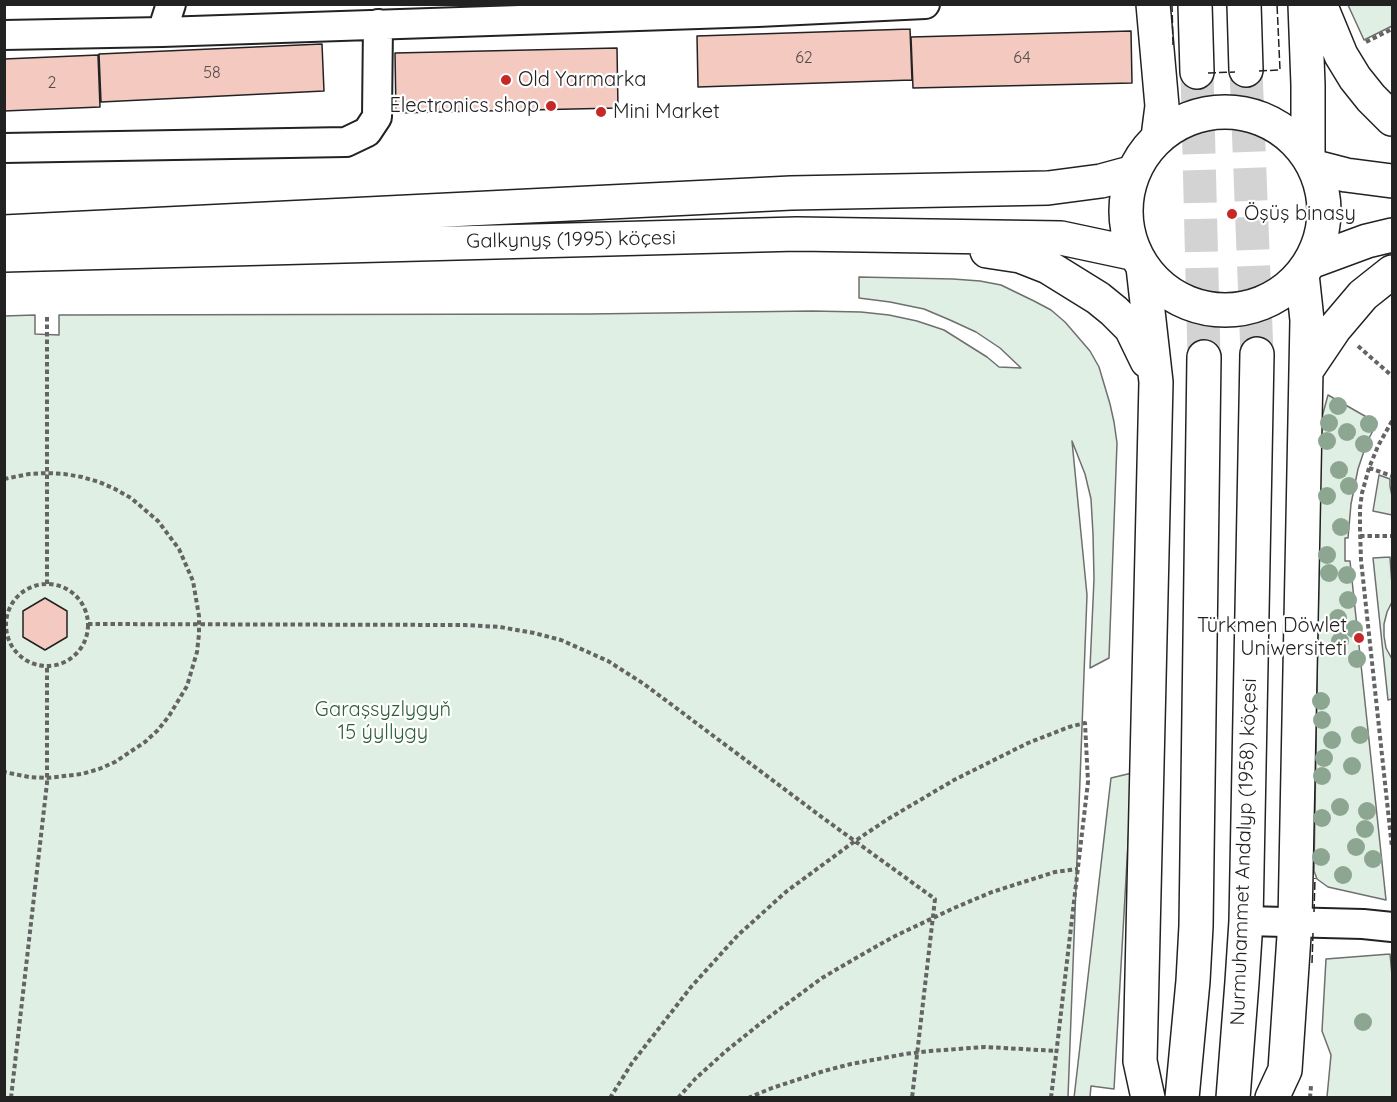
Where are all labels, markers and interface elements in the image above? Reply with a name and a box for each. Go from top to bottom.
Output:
house number: 62 [795,48,813,68]
house number: 64 [1013,48,1031,68]
house number: 58 [203,63,221,83]
place label: Old Yarmarka [518,68,646,92]
house number: 2 [48,73,56,93]
marker: Old Yarmarka [499,73,513,87]
place label: Electronics shop [389,94,539,118]
marker: Electronics shop [544,99,558,113]
place label: Mini Market [613,100,720,124]
marker: Mini Market [594,105,608,119]
place label: Öşüş binasy [1244,202,1356,226]
marker: Öşüş binasy [1225,207,1239,221]
street label: Galkynyş (1995) köçesi [466,226,676,254]
place label: Türkmen Döwlet Uniwersiteti [1197,614,1347,661]
marker: Türkmen Döwlet Uniwersiteti [1352,631,1366,645]
street label: Nurmuhammet Andalyp (1958) köçesi [1226,678,1262,1026]
park label: Garaşsyzlygyň 15 ýyllygy [315,698,451,745]

